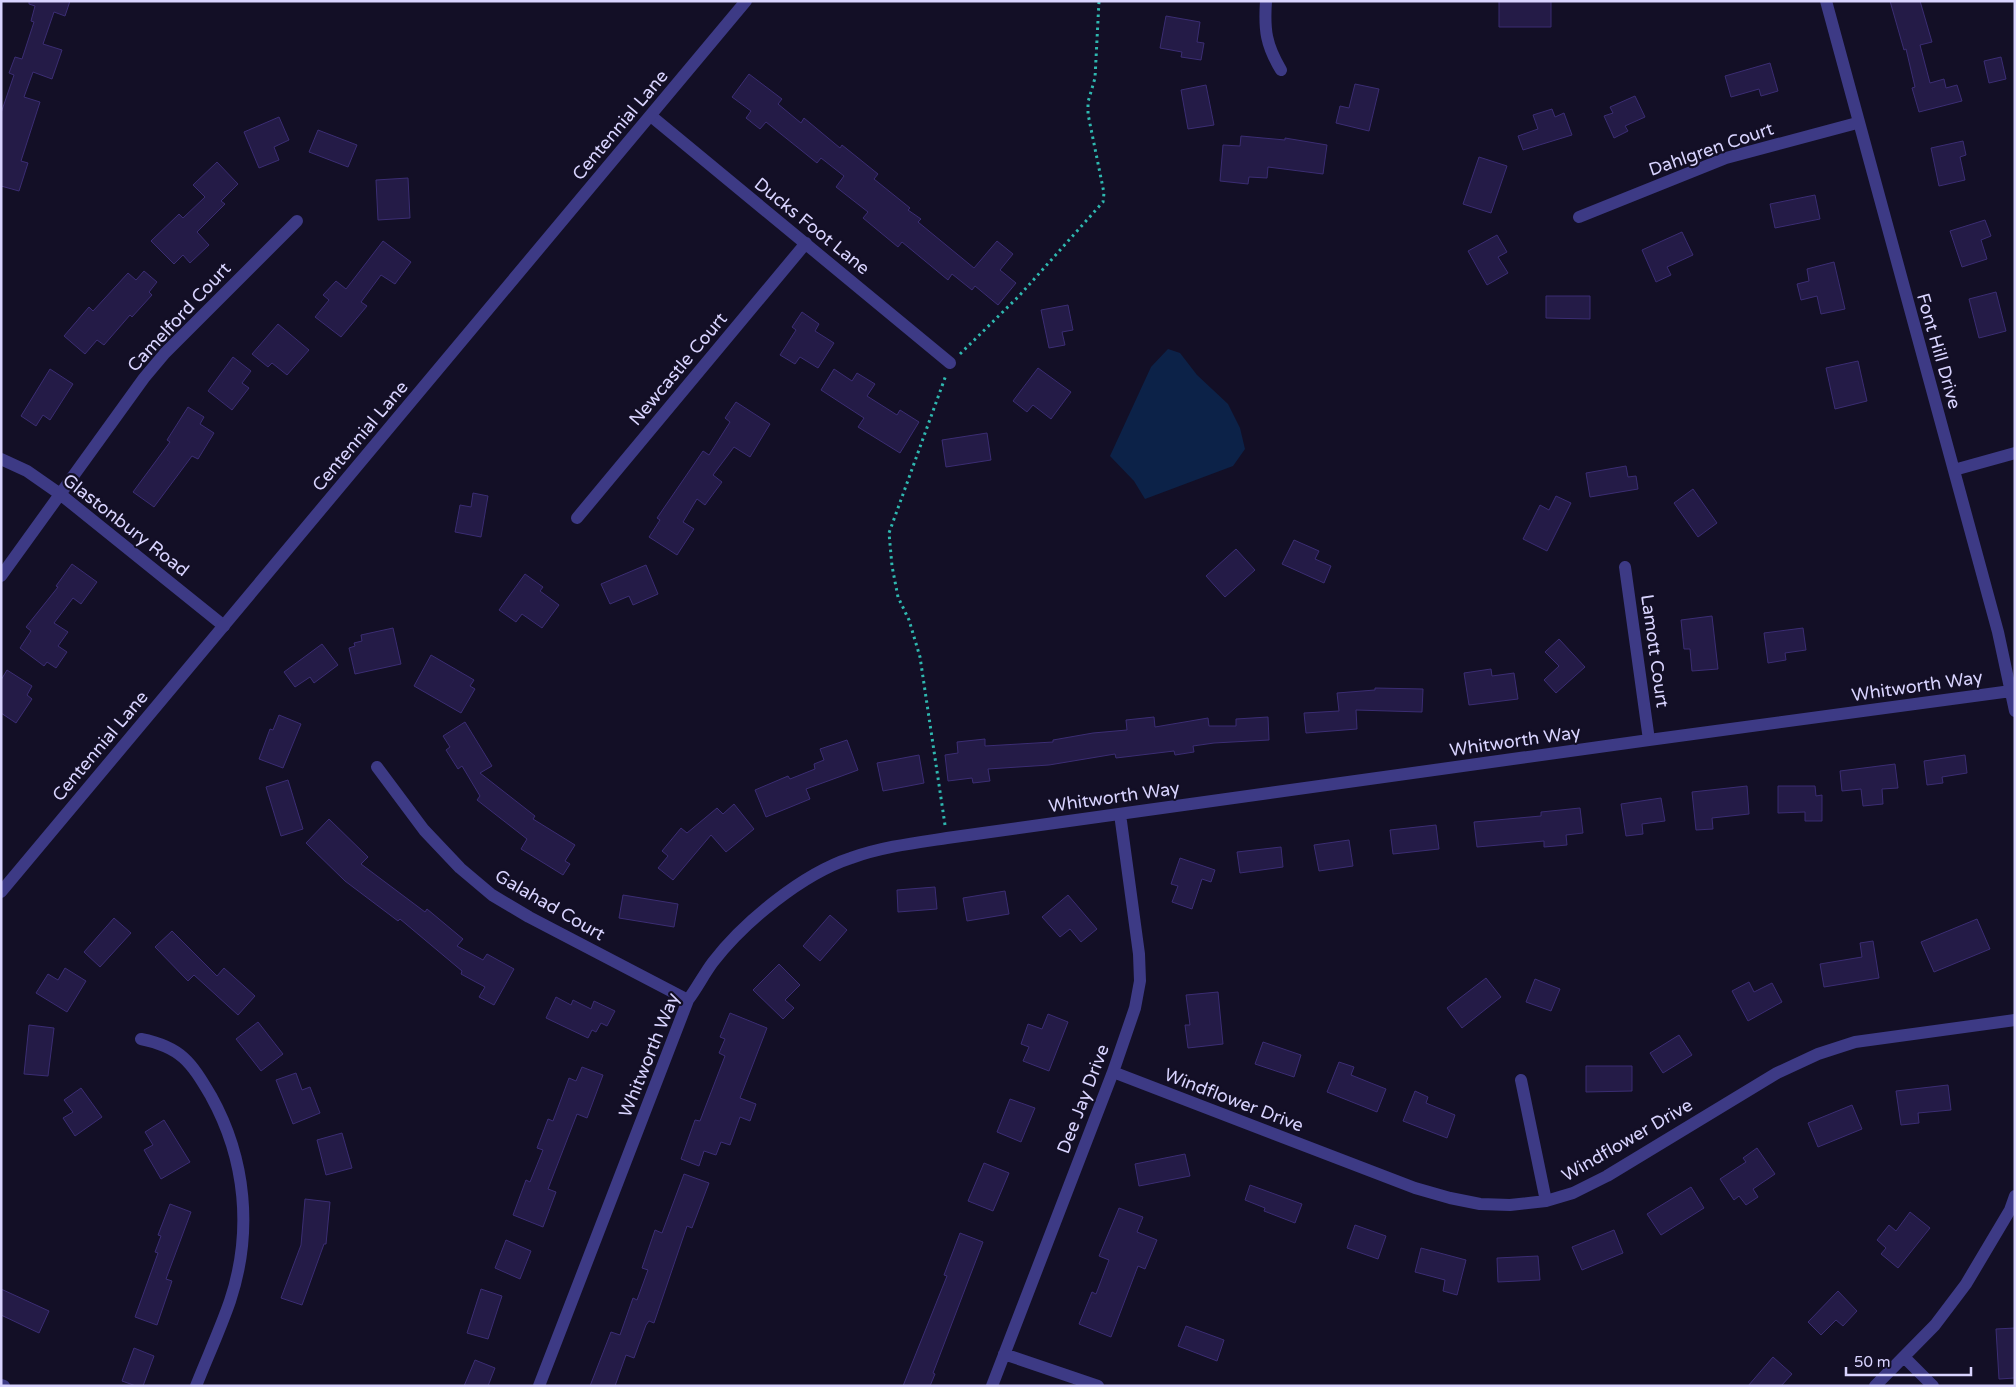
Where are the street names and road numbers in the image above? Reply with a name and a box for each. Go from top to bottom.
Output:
street label: Centennial Lane [567,65,673,185]
street label: Dahlgren Court [1646,117,1776,181]
street label: Ducks Foot Lane [750,173,874,279]
street label: Camelford Court [123,258,235,376]
street label: Font Hill Drive [1912,291,1966,411]
street label: Newcastle Court [624,308,732,430]
street label: Centennial Lane [307,376,413,496]
street label: Glastonbury Road [58,469,194,581]
street label: Lamott Court [1636,593,1674,709]
street label: Whitworth Way [1850,666,1984,706]
street label: Centennial Lane [47,686,153,806]
street label: Whitworth Way [1448,721,1582,761]
street label: Whitworth Way [1047,777,1181,817]
street label: Galahad Court [491,865,609,945]
street label: Whitworth Way [614,989,684,1120]
street label: Dee Jay Drive [1052,1041,1114,1157]
street label: Windflower Drive [1161,1063,1307,1137]
street label: Windflower Drive [1558,1094,1696,1186]

